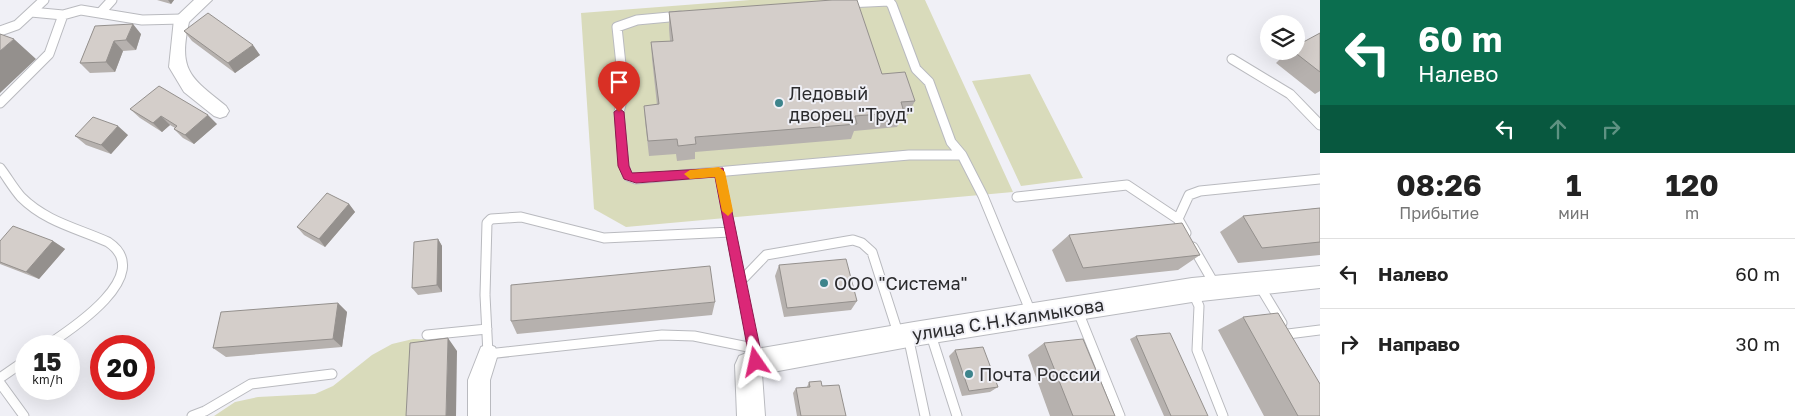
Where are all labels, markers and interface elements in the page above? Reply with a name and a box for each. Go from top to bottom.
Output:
map controls [1260,15,1305,60]
button: layers [1260,15,1305,60]
text: 60 m [1418,18,1502,60]
icon: left [1335,20,1400,85]
text: Налево [1418,60,1498,87]
pin [598,61,640,112]
icon: arrive [605,68,633,96]
place label: Ледовый дворец "Труд" [789,82,913,125]
marker: Ледовый дворец "Труд" [773,97,785,109]
icon: left [1491,115,1519,143]
icon: ahead [1544,115,1572,143]
icon: right [1597,115,1625,143]
text: 08:26 [1396,167,1482,203]
text: 1 [1566,167,1581,203]
text: 120 [1665,167,1719,203]
text: Прибытие [1399,203,1479,223]
text: мин [1558,203,1589,223]
text: m [1685,203,1699,223]
icon: left [1335,260,1363,288]
text: Налево [1378,262,1448,285]
text: 60 m [1735,262,1780,285]
place label: ООО "Система" [834,272,968,294]
marker: ООО "Система" [818,277,830,289]
street label: улица С.Н.Калмыкова [910,293,1106,345]
icon: right [1335,330,1363,358]
text: Направо [1378,332,1460,355]
text: 30 m [1736,332,1780,355]
speed limit sign: 20 [90,335,155,400]
position arrow [729,335,781,387]
text: 15 [33,346,62,377]
place label: Почта России [979,363,1100,385]
marker: Почта России [963,368,975,380]
text: km/h [32,372,63,387]

